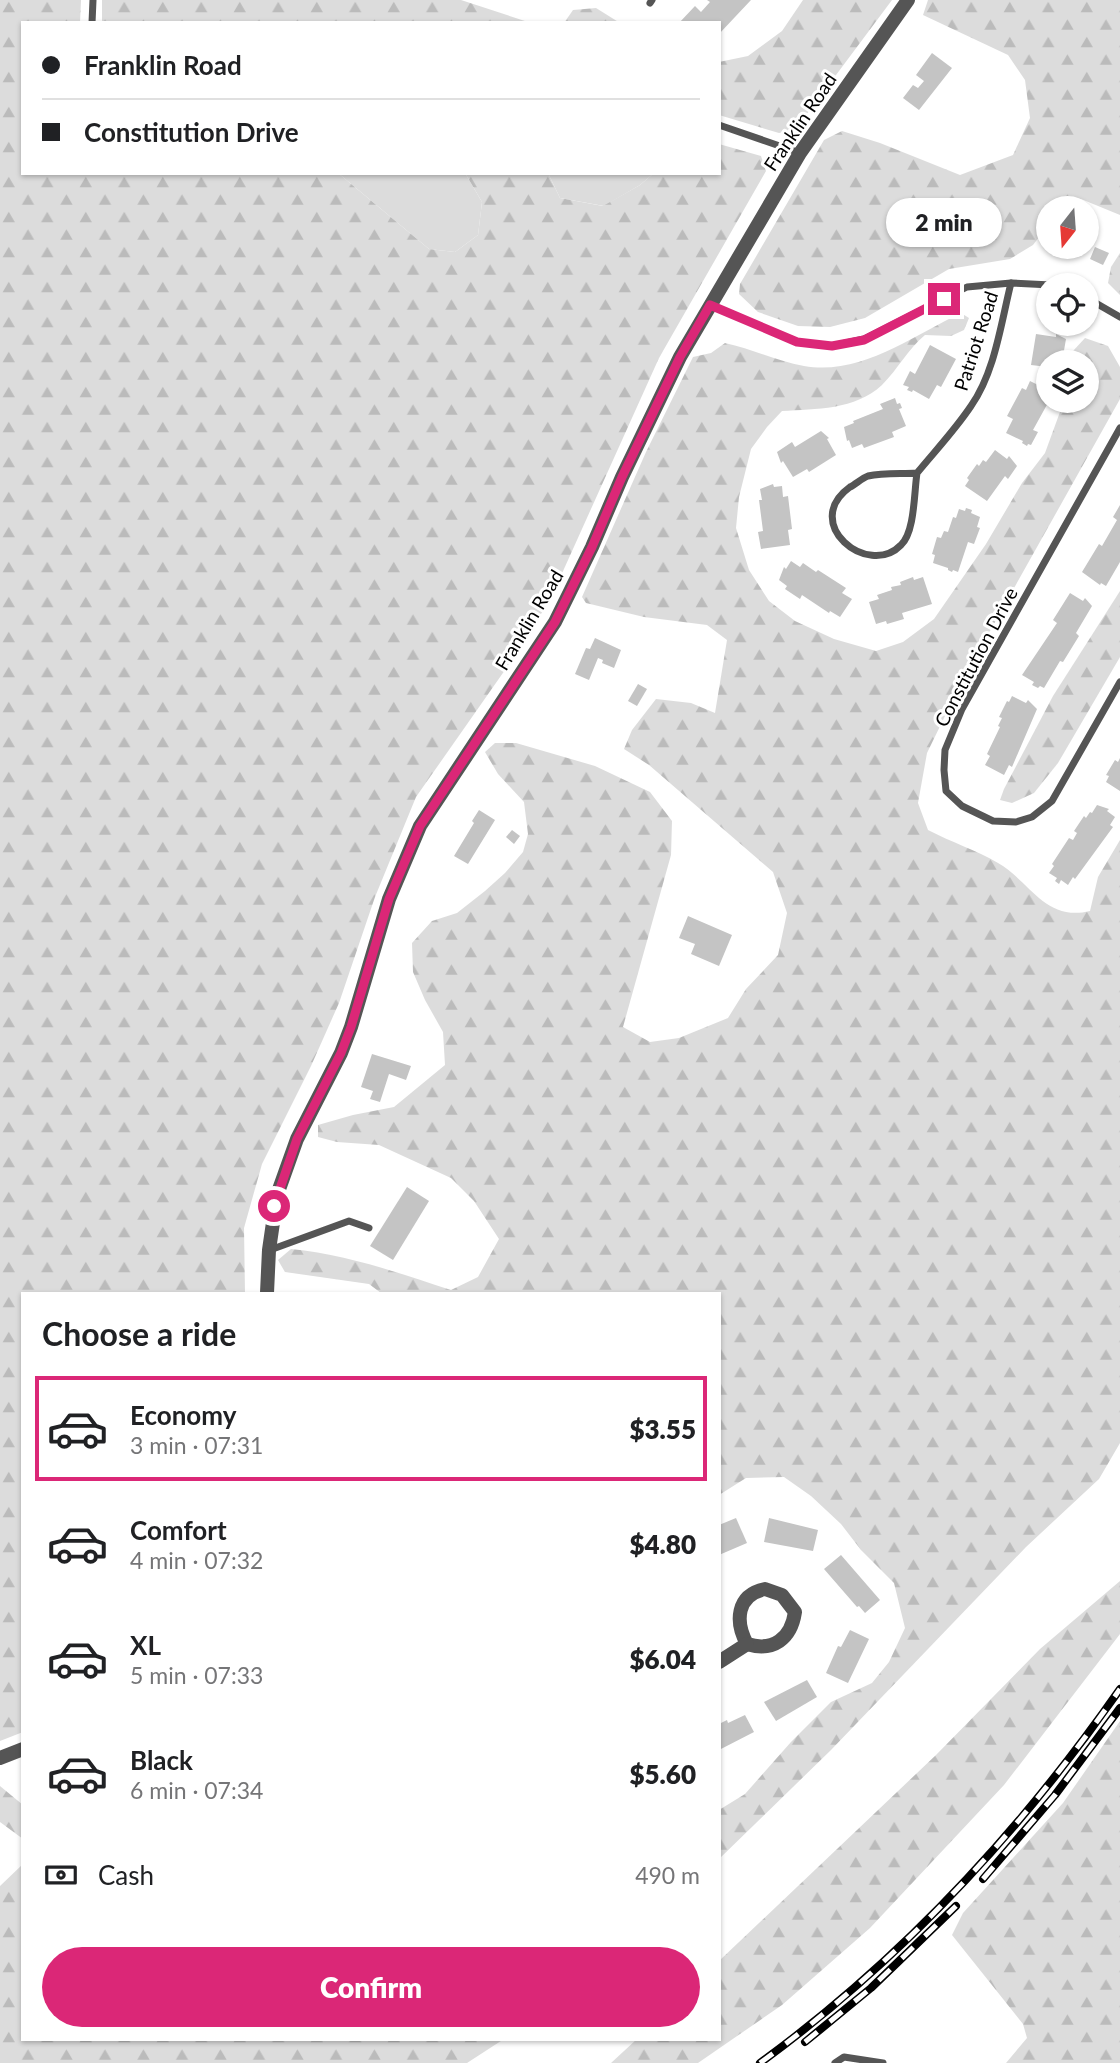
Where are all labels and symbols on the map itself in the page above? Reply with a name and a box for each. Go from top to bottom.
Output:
street label: Franklin Road [758,68,841,175]
north arrow [1036,196,1099,259]
callout: 2 min [886,198,1002,246]
route end [928,283,960,315]
street label: Patriot Road [949,288,1002,393]
street label: Franklin Road [490,565,568,674]
street label: Constitution Drive [929,583,1022,730]
route start [258,1190,290,1222]

